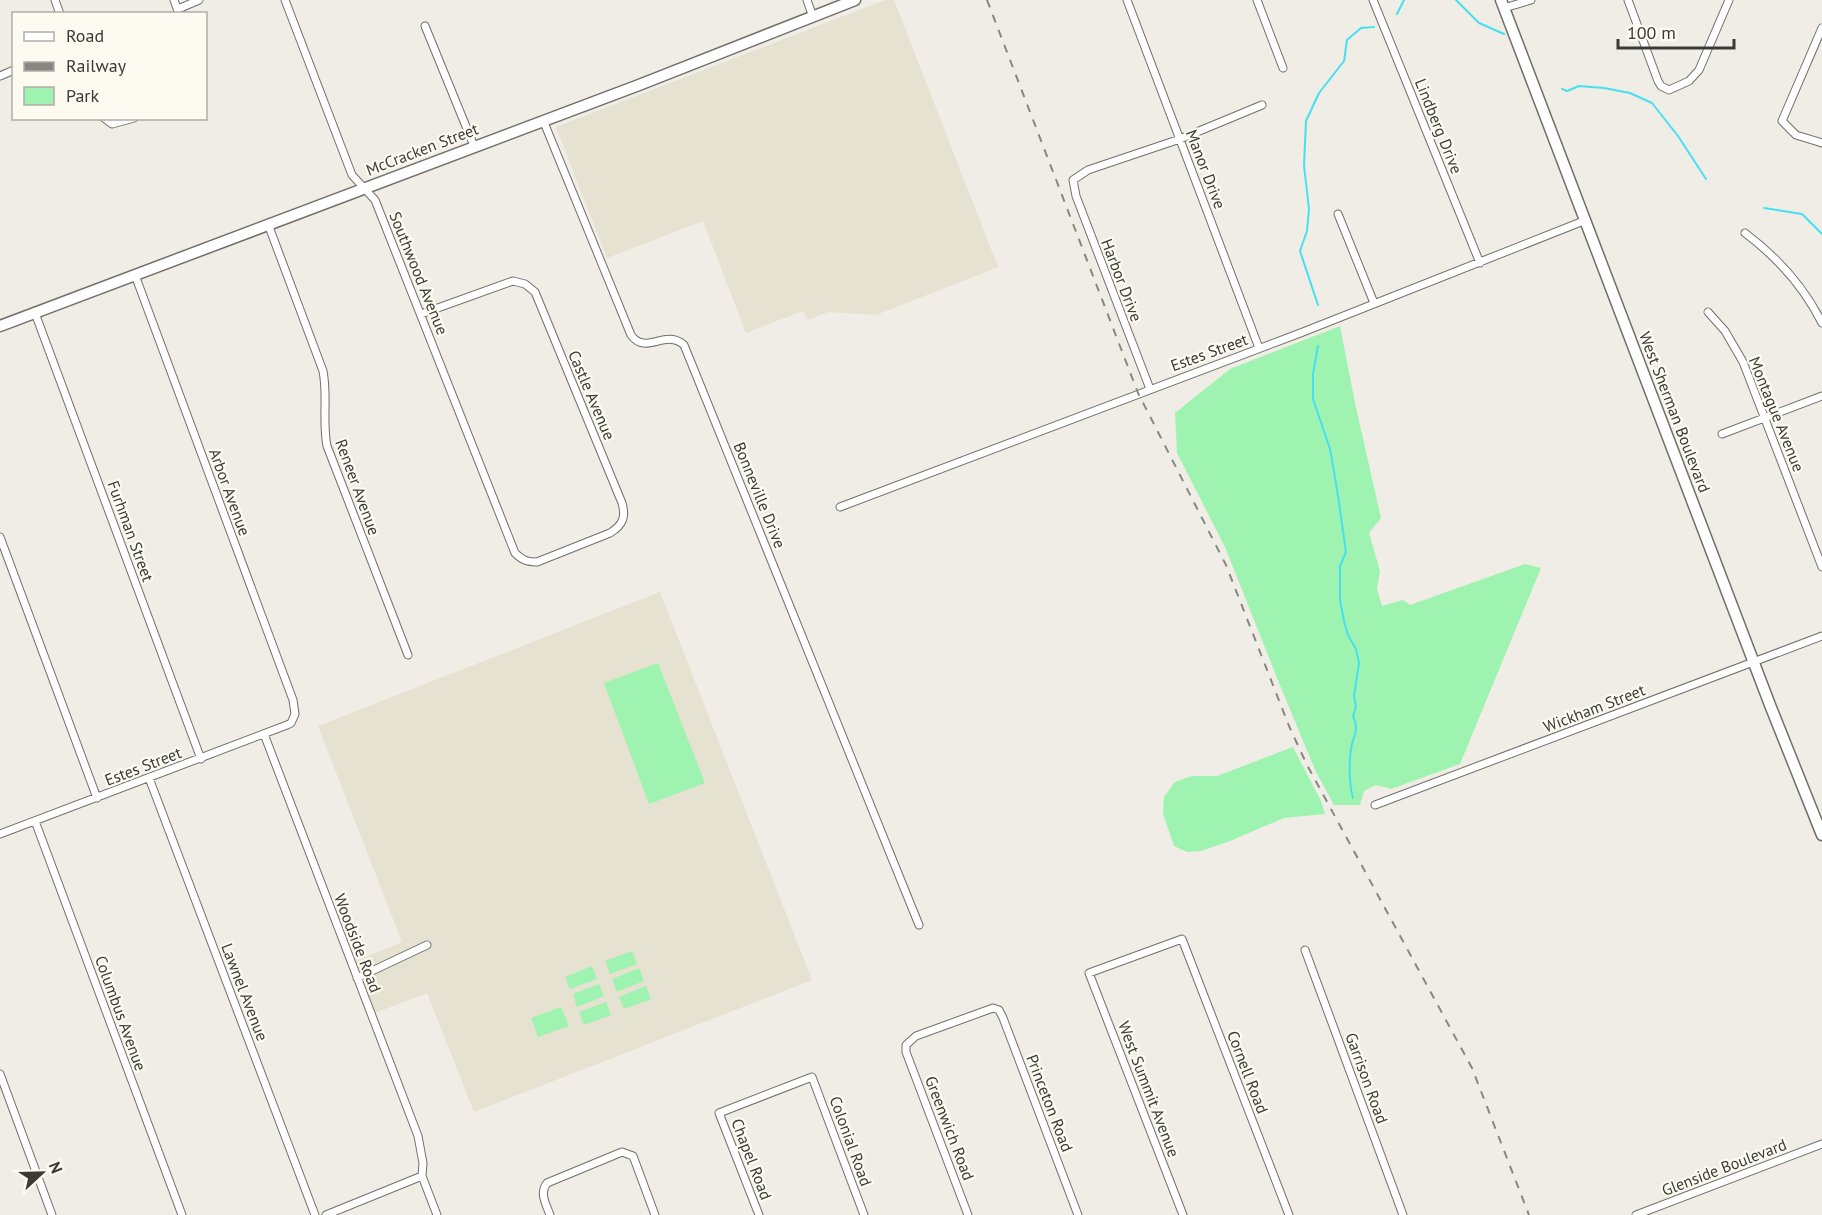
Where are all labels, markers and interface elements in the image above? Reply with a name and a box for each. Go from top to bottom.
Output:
legend [12,12,207,120]
scale bar [1618,12,1734,50]
text: 100 m [1627,21,1676,44]
text: Road [66,24,104,47]
text: Railway [66,54,127,77]
street label: Lindberg Drive [1411,75,1467,177]
text: Park [66,84,99,107]
street label: McCracken Street [363,118,482,180]
street label: Manor Drive [1182,126,1230,212]
street label: Southwood Avenue [385,209,453,337]
street label: Harbor Drive [1097,236,1147,324]
street label: Estes Street [1168,329,1251,375]
street label: West Sherman Boulevard [1635,329,1715,495]
street label: Castle Avenue [564,347,620,443]
street label: Montague Avenue [1745,354,1809,474]
street label: Reneer Avenue [331,436,385,538]
street label: Bonneville Drive [730,439,790,551]
street label: Arbor Avenue [205,446,255,538]
street label: Furhman Street [103,478,159,585]
street label: Wickham Street [1540,679,1648,737]
street label: Estes Street [102,742,185,790]
street label: Woodside Road [330,891,386,995]
street label: Lawnel Avenue [217,940,273,1044]
street label: Columbus Avenue [91,953,151,1073]
street label: West Summit Avenue [1114,1018,1184,1160]
street label: Cornell Road [1223,1028,1273,1116]
street label: Garrison Road [1341,1030,1393,1126]
street label: Princeton Road [1022,1052,1078,1154]
street label: Greenwich Road [921,1073,979,1183]
street label: Colonial Road [825,1093,877,1189]
street label: Chapel Road [727,1116,777,1202]
street label: Glenside Boulevard [1659,1134,1789,1200]
north arrow [12,1143,72,1203]
text: N [45,1159,67,1176]

